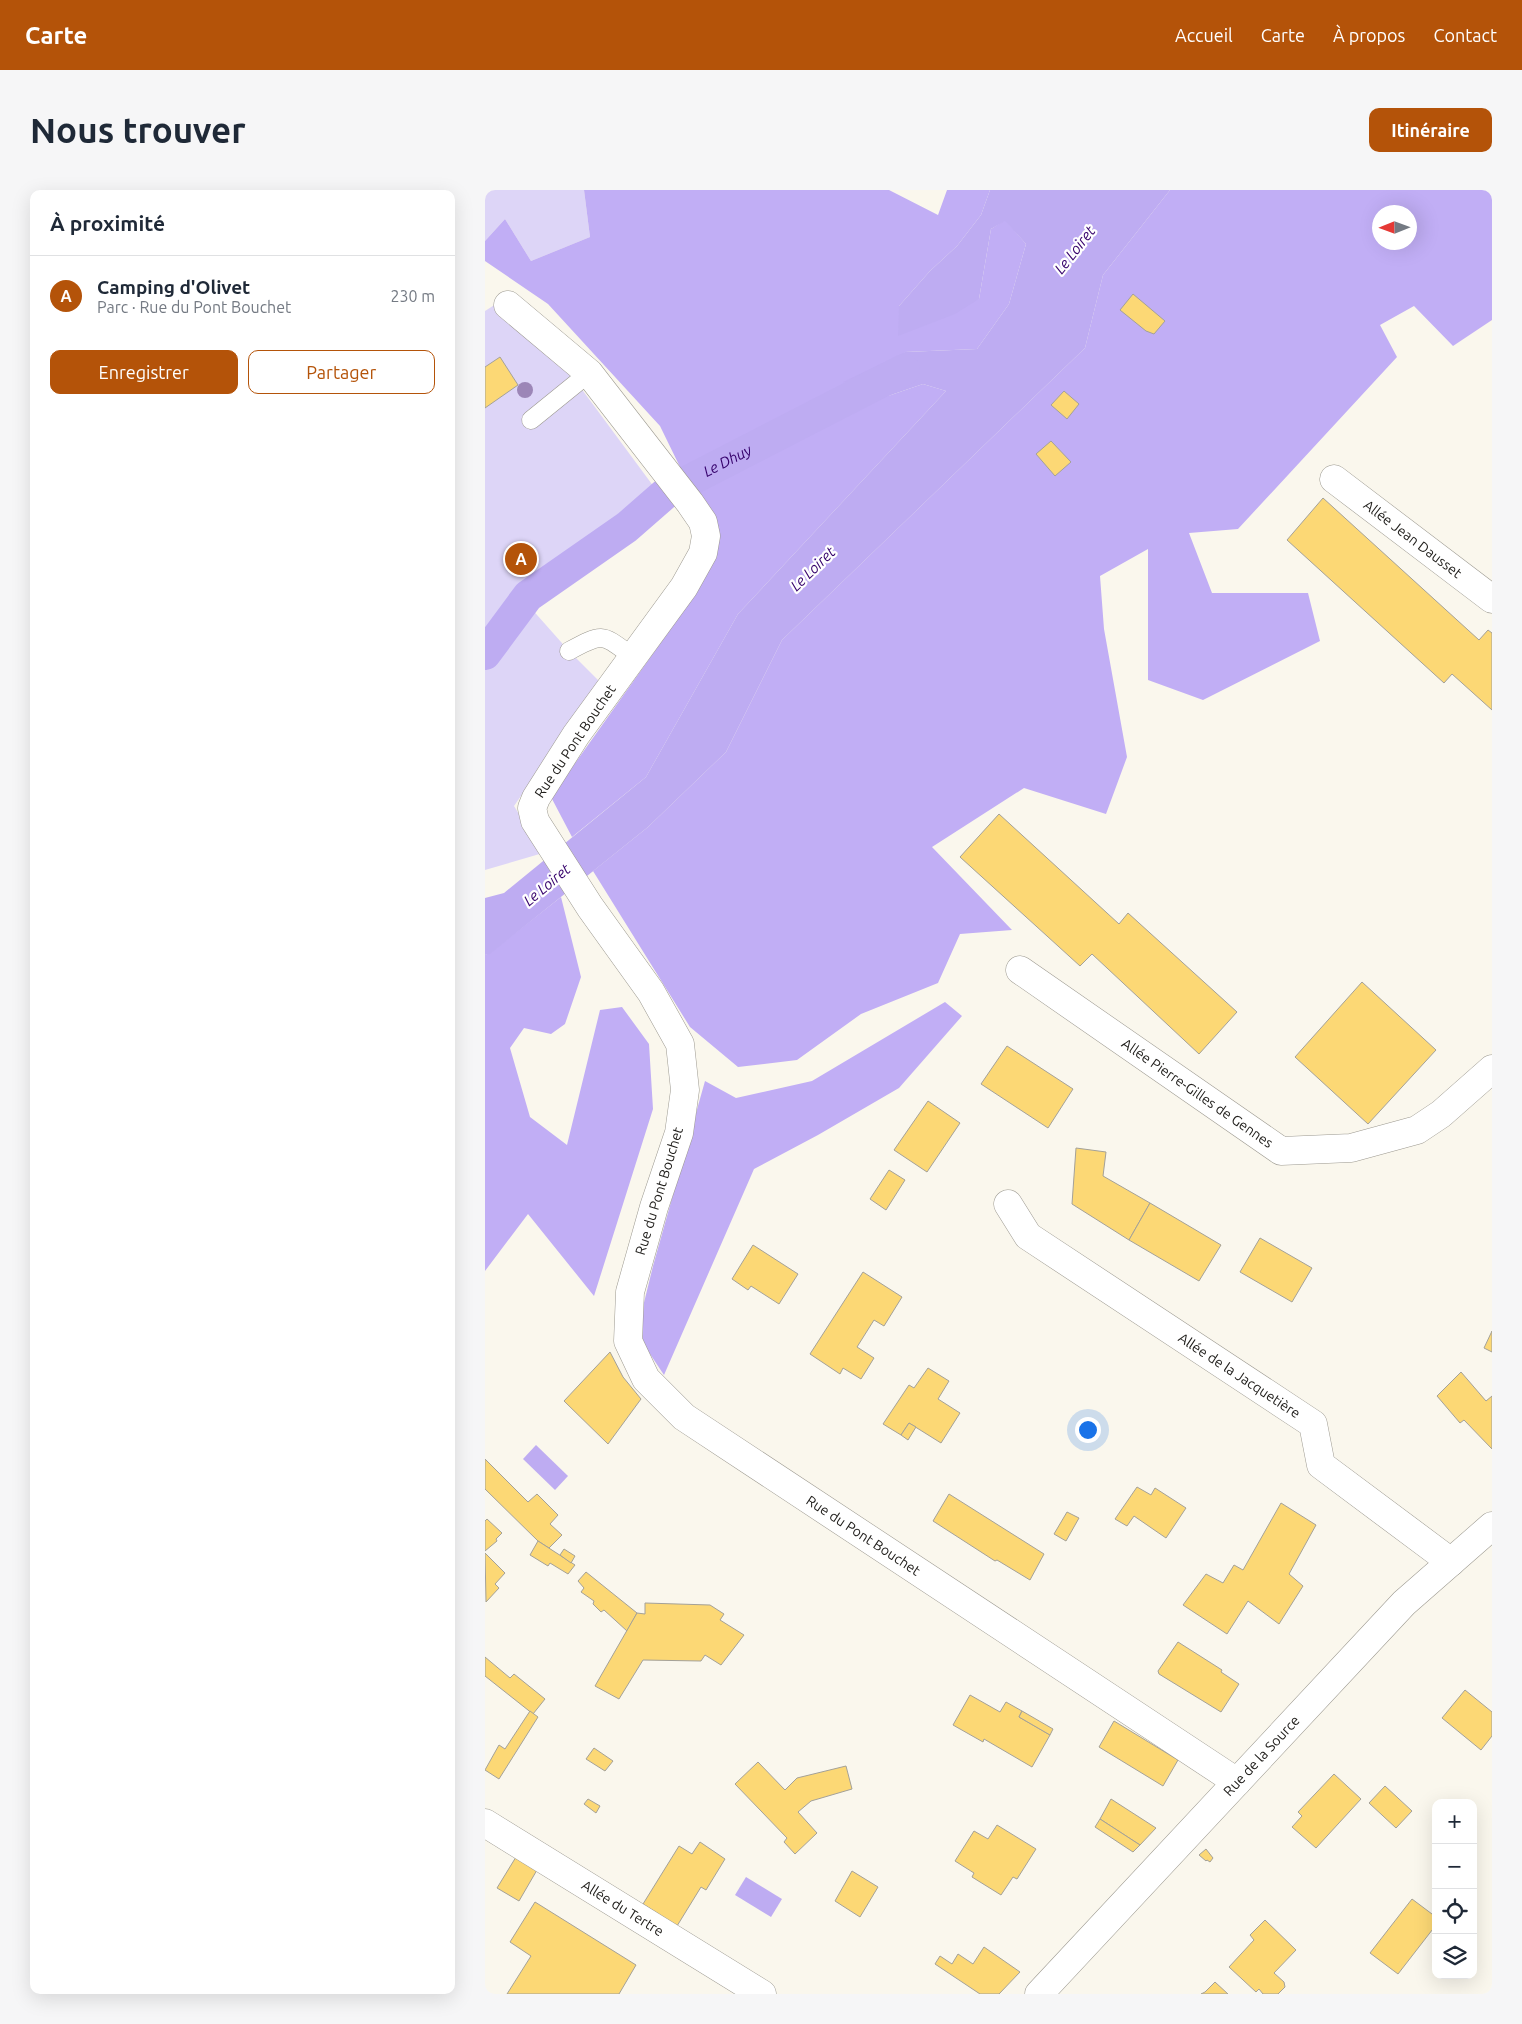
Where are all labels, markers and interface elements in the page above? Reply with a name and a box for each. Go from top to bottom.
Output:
text: Carte [25,22,87,49]
text: Accueil [1175,25,1233,45]
text: Carte [1261,25,1305,45]
text: À propos [1333,25,1405,45]
text: Contact [1433,25,1497,45]
button: Itinéraire [1369,108,1492,152]
text: Nous trouver [30,110,246,150]
north arrow [1372,205,1417,250]
text: À proximité [50,211,165,235]
water label: Le Loiret [1051,222,1099,277]
text: Camping d'Olivet [97,276,250,298]
text: A [60,287,72,305]
text: 230 m [390,287,435,305]
text: Parc · Rue du Pont Bouchet [97,298,291,316]
button: Enregistrer [50,350,238,394]
button: Partager [248,350,435,394]
water label: Le Dhuy [700,441,755,480]
street label: Allée Jean Dausset [1361,497,1465,581]
pin: A [505,540,537,578]
water label: Le Loiret [787,543,839,594]
street label: Rue du Pont Bouchet [531,681,619,801]
water label: Le Loiret [520,860,574,909]
street label: Allée Pierre-Gilles de Gennes [1119,1035,1276,1151]
street label: Rue du Pont Bouchet [632,1125,686,1257]
street label: Allée de la Jacquetière [1175,1330,1303,1421]
your location [1075,1417,1101,1443]
street label: Rue du Pont Bouchet [803,1492,924,1579]
street label: Rue de la Source [1220,1712,1303,1799]
map controls [1432,1799,1477,1979]
button: + [1432,1799,1477,1844]
button: − [1432,1844,1477,1889]
street label: Allée du Tertre [579,1877,667,1939]
button: locate [1432,1889,1477,1934]
button: layers [1432,1934,1477,1979]

